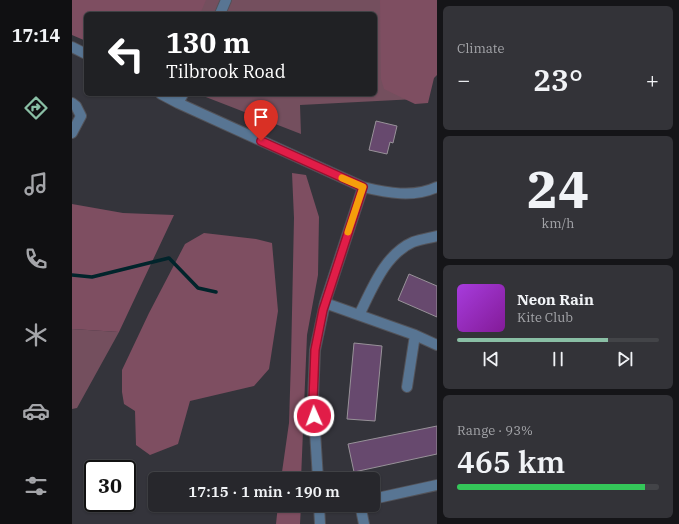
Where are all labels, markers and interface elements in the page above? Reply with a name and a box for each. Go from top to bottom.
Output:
text: 17:14 [12,24,60,47]
text: 130 m [166,24,250,61]
icon: left [100,28,152,80]
text: Climate [457,40,504,57]
text: Tilbrook Road [166,60,286,83]
text: 23° [533,60,583,99]
text: − [457,65,470,94]
text: + [646,65,659,94]
icon: directions [22,94,50,122]
pin [244,100,278,141]
icon: arrive [250,106,272,128]
text: 24 [527,155,589,222]
icon: music [22,170,50,198]
text: km/h [542,215,574,232]
icon: phone [22,245,50,273]
text: Neon Rain [517,290,594,309]
text: Kite Club [517,309,573,326]
icon: climate [22,321,50,349]
icon: previous [480,348,502,370]
icon: pause [547,348,569,370]
icon: next [614,348,636,370]
position arrow [293,395,335,437]
icon: car [22,397,50,425]
text: Range · 93% [457,422,533,439]
text: 465 km [457,442,565,481]
speed limit sign: 30 [84,460,136,512]
icon: filters [22,472,50,500]
text: 17:15 · 1 min · 190 m [188,482,340,501]

